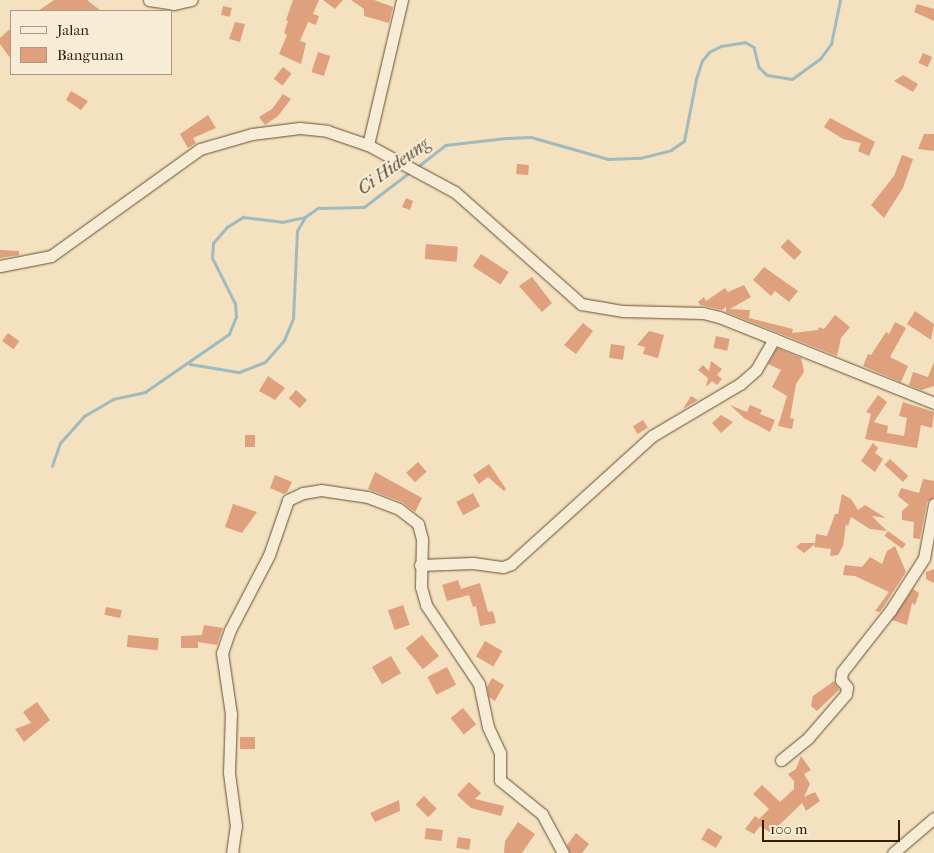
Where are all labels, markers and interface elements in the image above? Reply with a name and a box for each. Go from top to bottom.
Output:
legend [10,10,172,75]
text: Jalan [57,21,89,39]
text: Bangunan [57,46,124,64]
water label: Ci Hideung [354,134,434,200]
scale bar [764,810,902,842]
text: 100 m [770,820,808,838]

